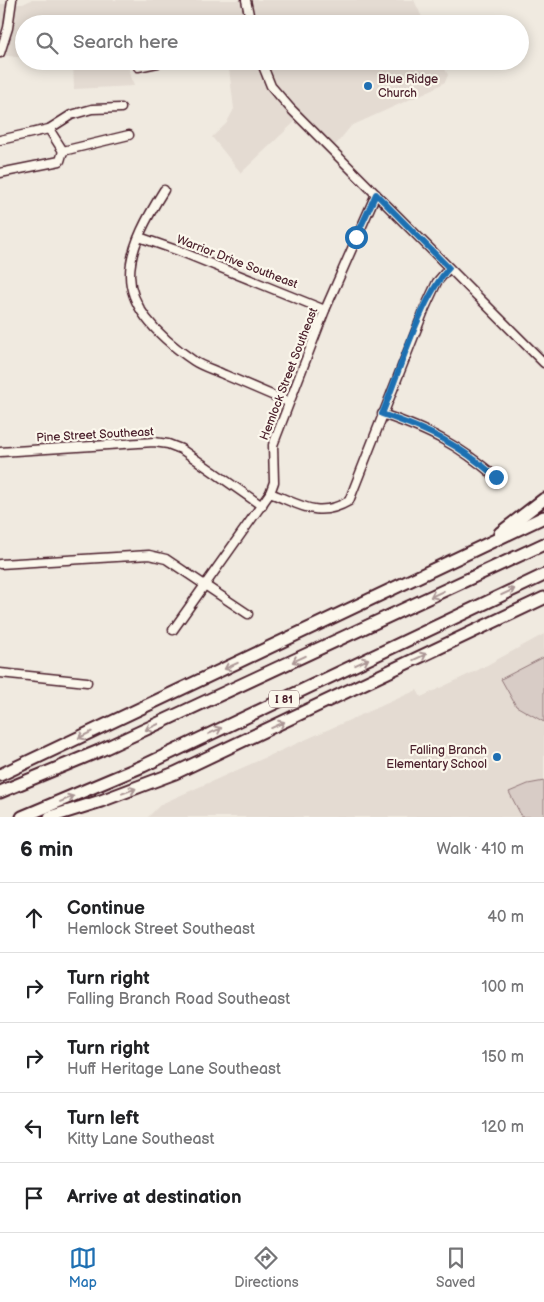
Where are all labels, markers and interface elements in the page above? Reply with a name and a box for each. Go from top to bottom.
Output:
search box [15,15,529,70]
icon: search [33,29,61,57]
text: Search here [73,31,178,54]
place label: Blue Ridge Church [378,72,438,101]
marker: Blue Ridge Church [362,80,374,92]
route start [345,226,368,249]
street label: Warrior Drive Southeast [174,232,300,292]
street label: Hemlock Street Southeast [257,305,321,442]
street label: Pine Street Southeast [36,424,154,446]
route end [485,466,508,489]
one-way arrow [500,587,515,596]
one-way arrow [430,590,445,599]
one-way arrow [413,652,428,662]
one-way arrow [292,654,307,664]
one-way arrow [354,656,369,666]
one-way arrow [224,661,239,671]
road number: I 81 [269,691,299,708]
one-way arrow [270,720,285,729]
one-way arrow [145,722,160,732]
one-way arrow [207,726,222,736]
one-way arrow [77,731,92,741]
place label: Falling Branch Elementary School [386,743,487,772]
marker: Falling Branch Elementary School [491,751,503,763]
one-way arrow [121,786,136,795]
one-way arrow [59,794,74,803]
text: 6 min [20,837,73,862]
text: Walk · 410 m [437,840,524,859]
text: Continue [67,897,145,920]
icon: ahead [20,904,48,932]
text: 40 m [487,908,524,927]
text: Hemlock Street Southeast [67,920,255,939]
text: Turn right [67,967,150,990]
icon: right [20,974,48,1002]
text: 100 m [481,978,524,997]
text: Falling Branch Road Southeast [67,990,290,1009]
text: Turn right [67,1037,150,1060]
icon: right [20,1044,48,1072]
text: 150 m [482,1048,524,1067]
text: Huff Heritage Lane Southeast [67,1060,281,1079]
text: Turn left [67,1107,139,1130]
icon: left [20,1114,48,1142]
text: 120 m [481,1118,524,1137]
text: Kitty Lane Southeast [67,1130,214,1149]
icon: arrive [20,1184,48,1212]
text: Arrive at destination [67,1186,242,1209]
tab: Map [69,1244,97,1291]
tab: Directions [234,1244,299,1291]
tab: Saved [436,1244,475,1291]

